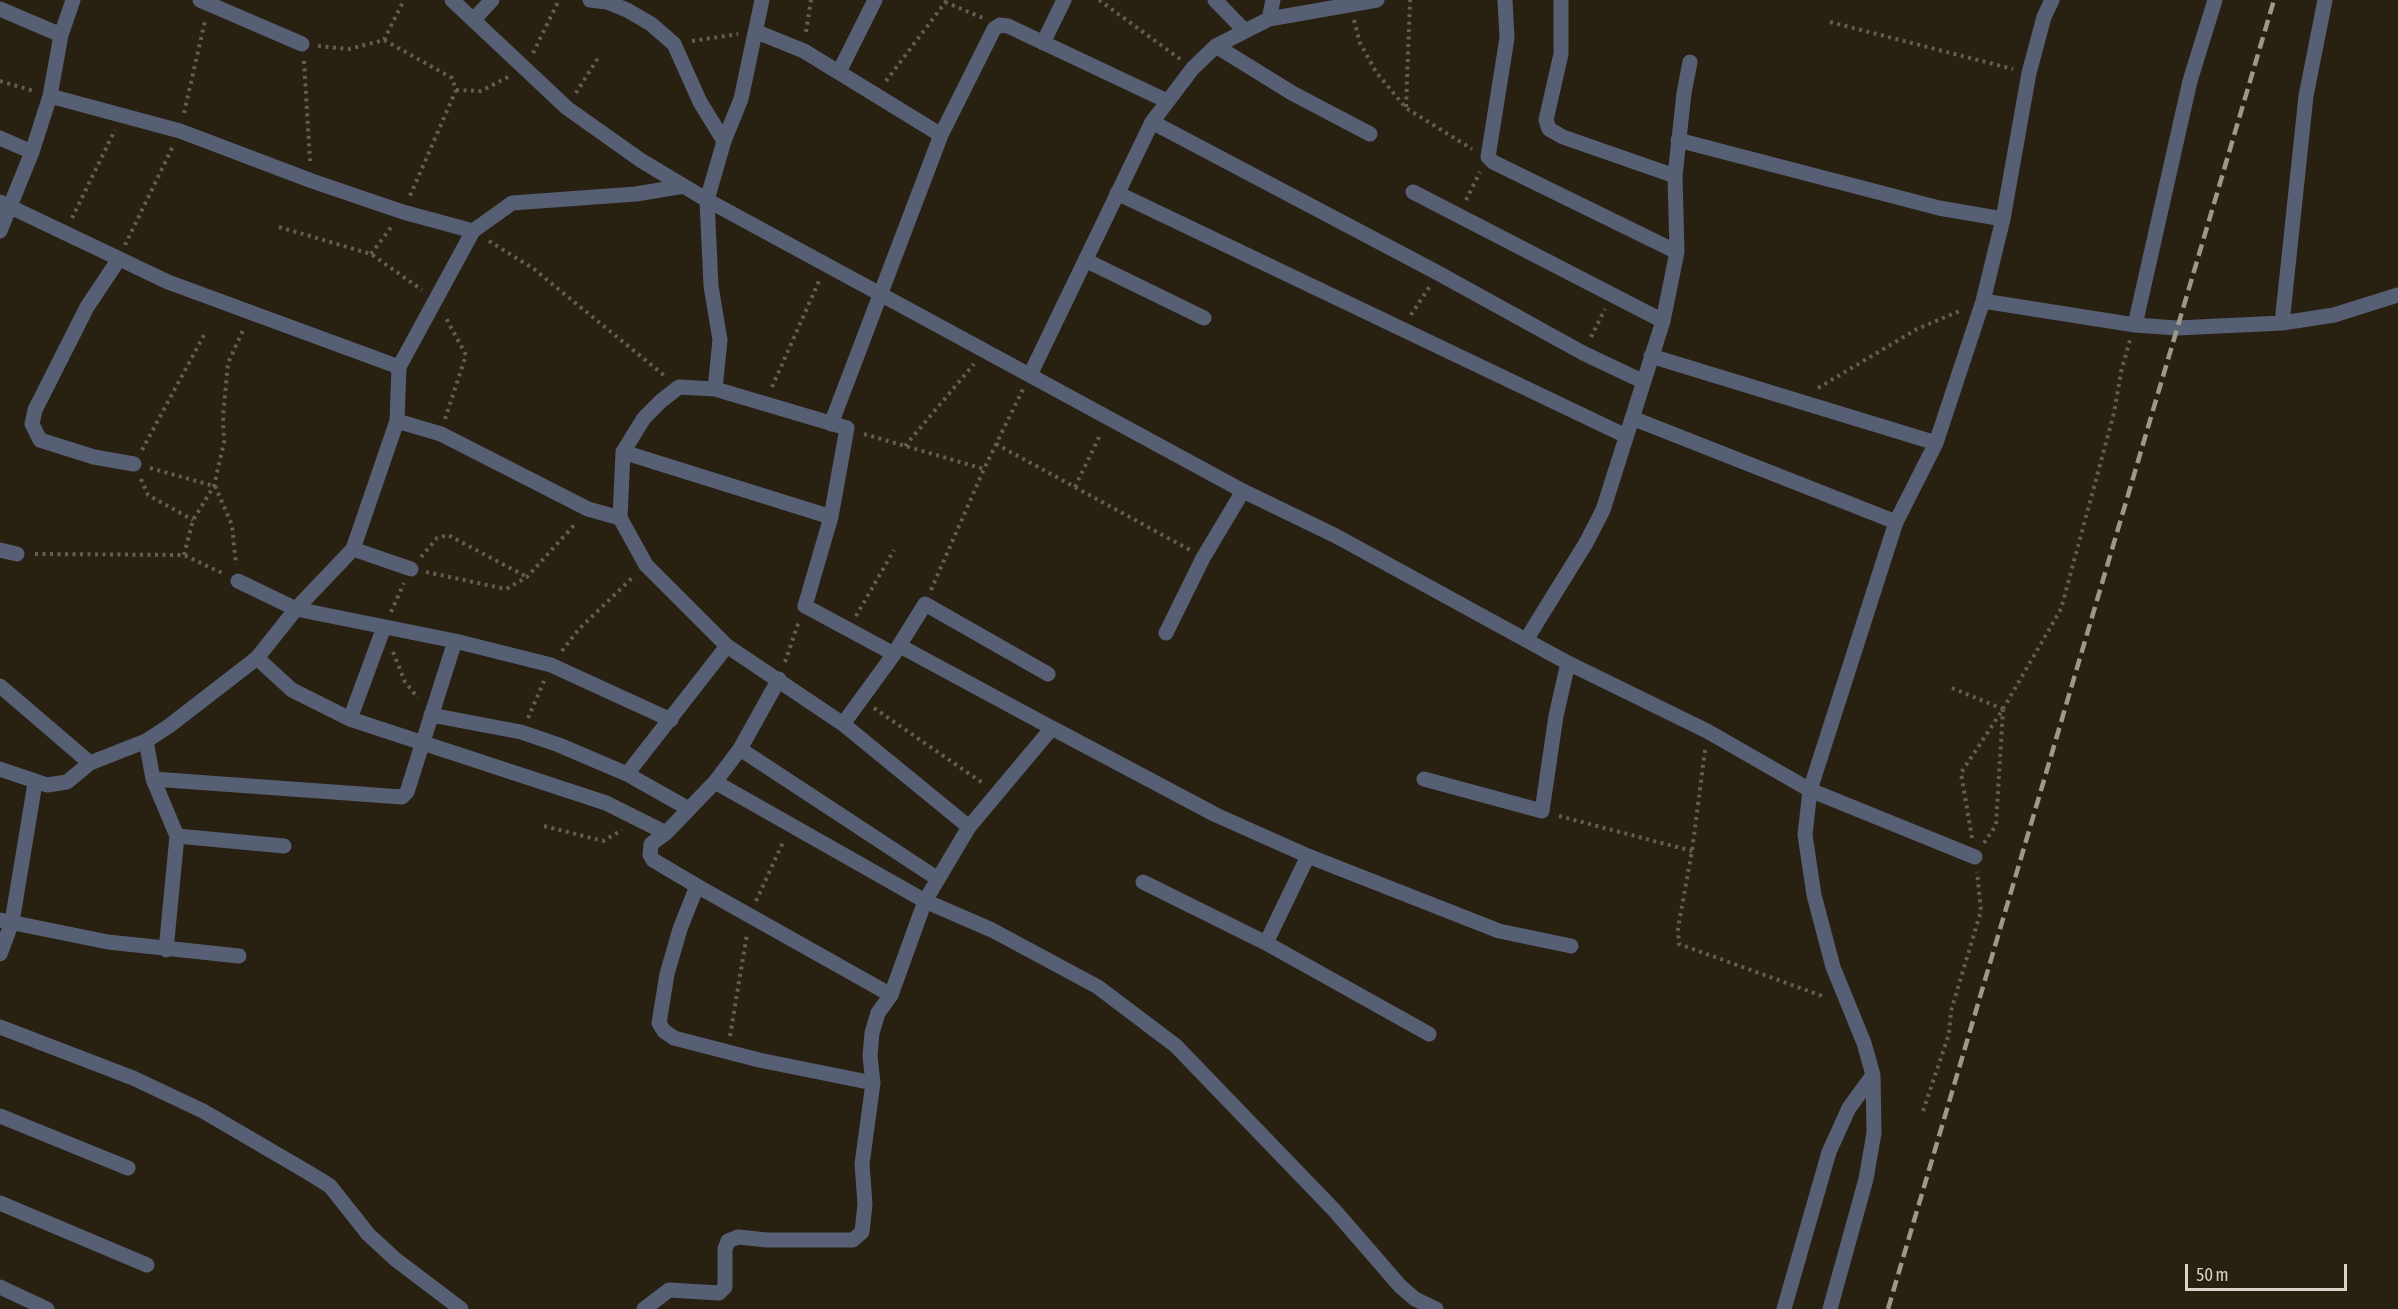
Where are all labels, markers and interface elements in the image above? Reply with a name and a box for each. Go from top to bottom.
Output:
scale bar [2188,1252,2350,1290]
text: 50 m [2196,1264,2228,1285]

